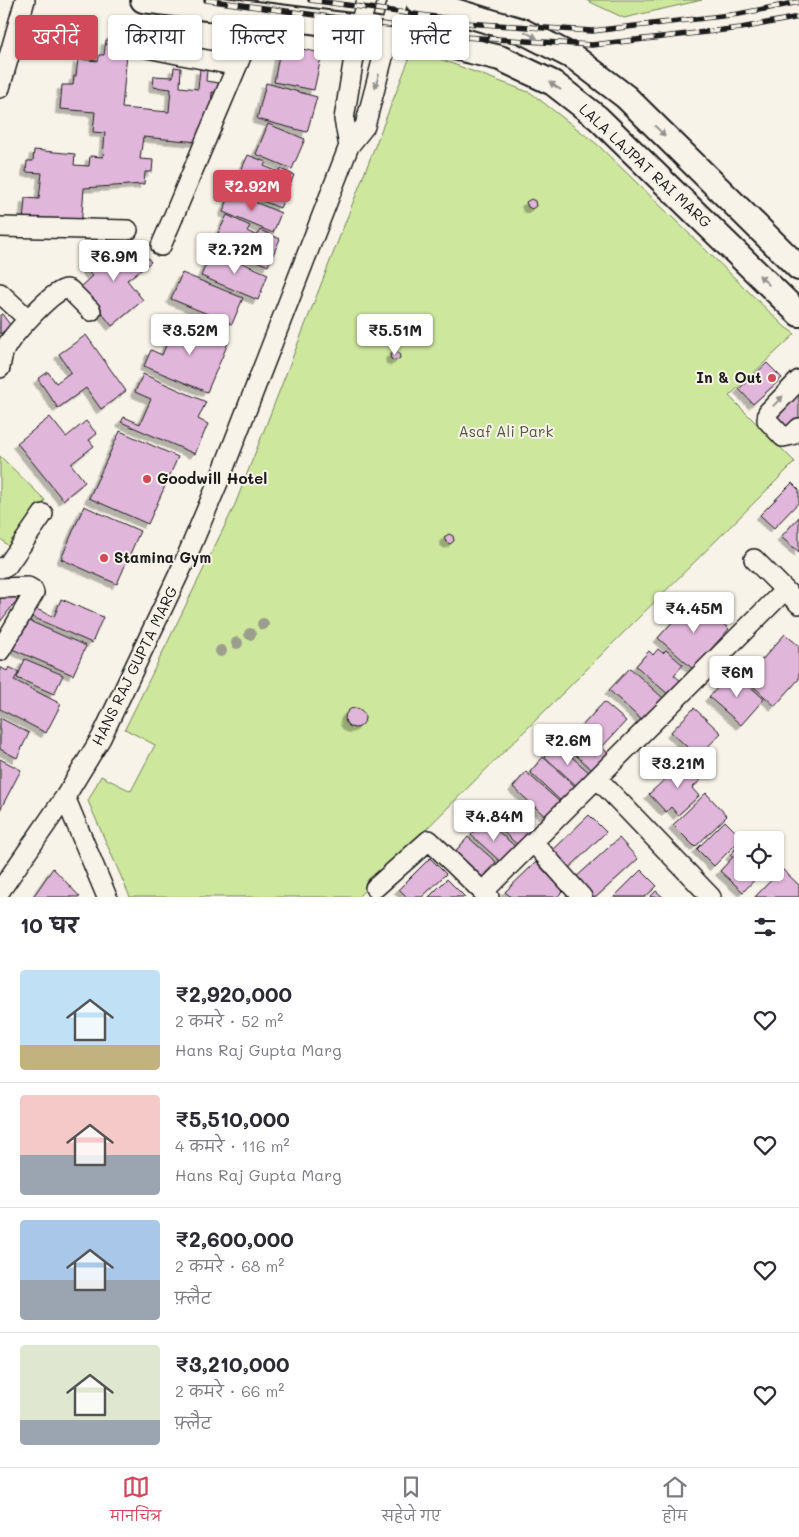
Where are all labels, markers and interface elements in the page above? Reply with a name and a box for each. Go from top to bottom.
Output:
chip: खरीदें [15,15,98,60]
chip: किराया [108,15,202,60]
chip: फ़िल्टर [212,15,304,60]
chip: नया [314,15,382,60]
chip: फ़्लैट [392,15,469,60]
one-way arrow [523,31,538,39]
one-way arrow [373,73,381,89]
one-way arrow [549,81,562,91]
street label: LALA LAJPAT RAI MARG [575,99,716,232]
one-way arrow [654,125,666,137]
pin: ₹2.92M [211,170,293,212]
text: ₹2.92M [224,175,280,196]
pin: ₹2.72M [194,232,276,275]
text: ₹2.72M [207,238,263,259]
pin: ₹6.9M [79,240,149,282]
text: ₹6.9M [90,245,138,266]
one-way arrow [758,274,770,286]
pin: ₹3.52M [149,314,231,356]
pin: ₹5.51M [354,314,436,356]
text: ₹3.52M [162,319,218,340]
text: ₹5.51M [368,319,422,340]
place label: In & Out [696,367,762,387]
marker: In & Out [766,372,778,384]
one-way arrow [772,396,784,408]
park label: Asaf Ali Park [458,421,554,441]
place label: Goodwill Hotel [157,468,267,488]
marker: Goodwill Hotel [141,473,153,485]
place label: Stamina Gym [114,547,211,567]
marker: Stamina Gym [98,552,110,564]
street label: HANS RAJ GUPTA MARG [87,582,182,749]
pin: ₹4.45M [653,592,735,634]
text: ₹4.45M [665,597,723,618]
pin: ₹6M [713,656,761,698]
text: ₹6M [720,661,754,682]
pin: ₹2.6M [533,724,603,766]
text: ₹2.6M [544,729,592,750]
pin: ₹3.21M [637,746,719,789]
text: ₹3.21M [651,752,705,773]
pin: ₹4.84M [453,800,535,842]
text: ₹4.84M [465,805,523,826]
map controls [734,831,784,881]
button: locate [734,831,784,881]
text: 10 घर [20,911,78,938]
icon: filters [751,913,779,941]
text: ₹2,920,000 [175,980,292,1007]
icon: home [60,990,120,1050]
icon: heart [751,1006,779,1034]
text: 2 कमरे · 52 m² [175,1010,283,1031]
text: Hans Raj Gupta Marg [175,1039,342,1060]
text: ₹5,510,000 [175,1105,290,1132]
icon: home [60,1115,120,1175]
icon: heart [751,1131,779,1159]
text: 4 कमरे · 116 m² [175,1135,290,1156]
text: Hans Raj Gupta Marg [175,1164,342,1185]
text: ₹2,600,000 [175,1225,294,1252]
icon: home [60,1240,120,1300]
text: 2 कमरे · 68 m² [175,1255,284,1276]
icon: heart [751,1256,779,1284]
text: फ़्लैट [175,1287,211,1308]
text: ₹3,210,000 [175,1350,289,1377]
icon: home [60,1365,120,1425]
text: 2 कमरे · 66 m² [175,1380,284,1401]
icon: heart [751,1381,779,1409]
text: फ़्लैट [175,1412,211,1433]
tab: मानचित्र [110,1473,161,1532]
tab: सहेजे गए [382,1473,441,1532]
tab: होम [661,1473,689,1532]

